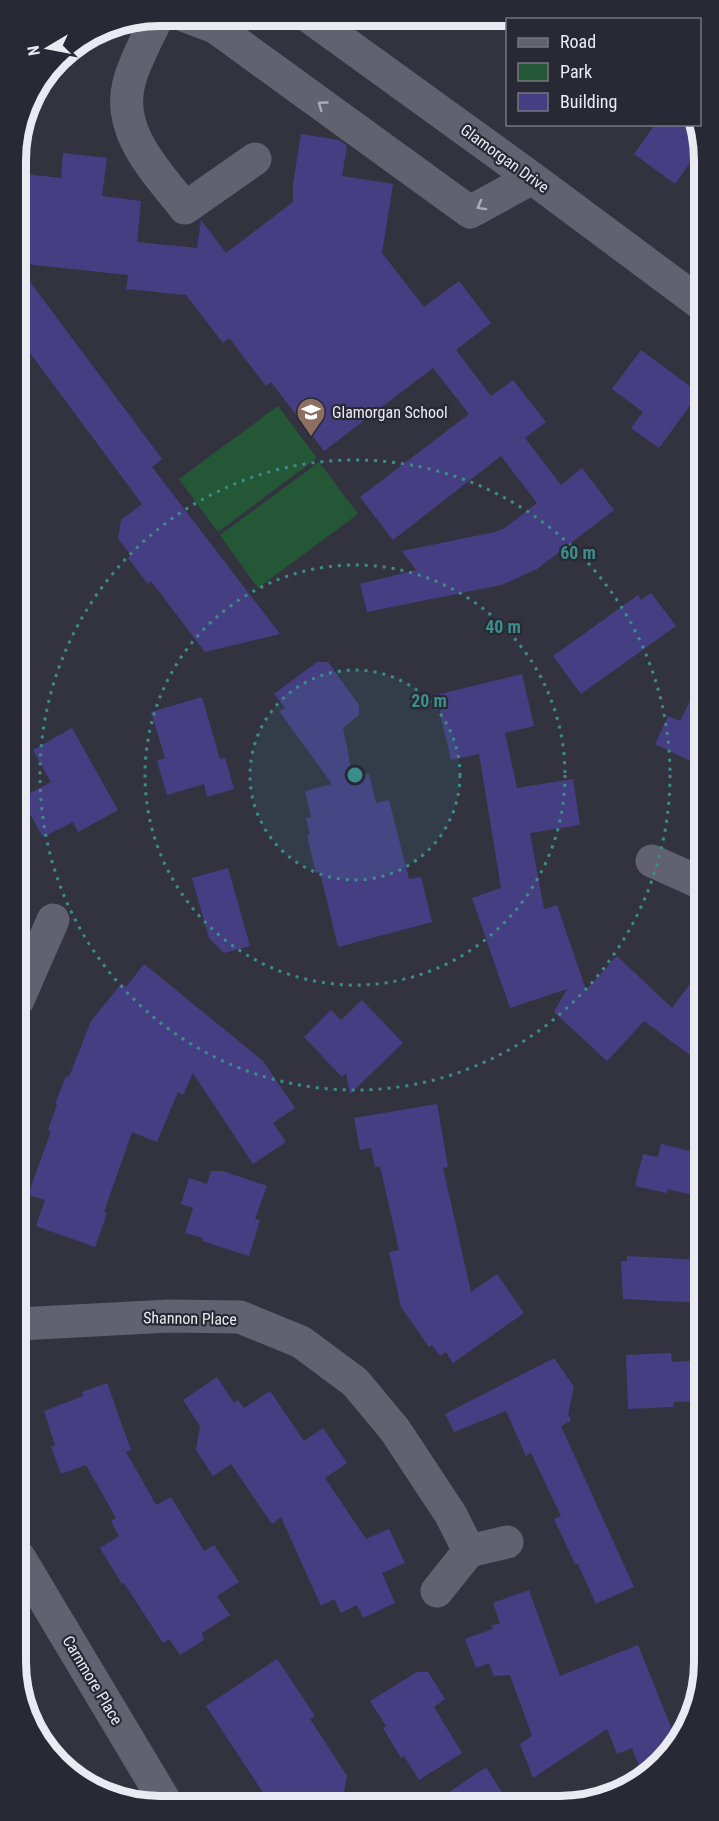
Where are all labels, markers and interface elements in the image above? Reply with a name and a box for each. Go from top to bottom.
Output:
north arrow [18,18,78,78]
legend [506,18,701,126]
text: Road [560,31,596,52]
text: N [24,44,44,57]
text: Park [560,61,592,82]
text: Building [560,91,617,112]
one-way arrow [318,101,329,112]
street label: Glamorgan Drive [457,120,553,197]
one-way arrow [477,199,487,210]
school or university icon: Glamorgan School [295,396,327,438]
place label: Glamorgan School [332,403,448,422]
text: 60 m [560,542,596,563]
text: 40 m [485,616,521,637]
text: 20 m [411,690,447,711]
centre of rings [345,765,365,785]
street label: Shannon Place [143,1308,237,1329]
street label: Carnmore Place [59,1632,127,1728]

